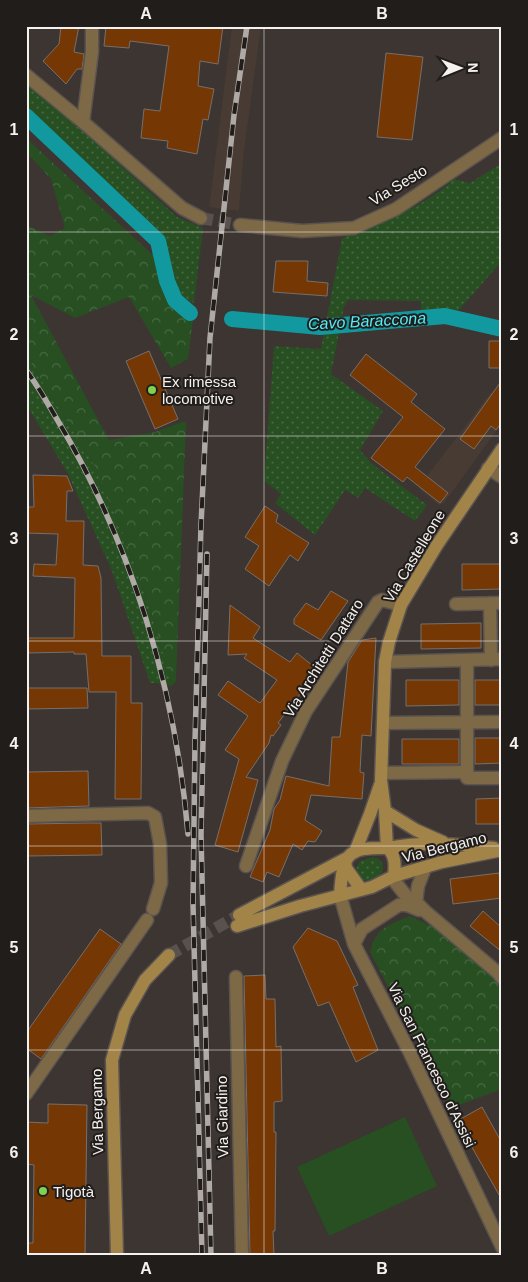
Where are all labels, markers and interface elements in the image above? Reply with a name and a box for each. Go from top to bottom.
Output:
text: A [140,5,152,22]
text: B [376,5,388,22]
north arrow [436,42,486,92]
text: N [465,63,481,73]
text: 1 [10,121,19,138]
text: 1 [510,121,519,138]
street label: Via Sesto [366,161,430,209]
water label: Cavo Baraccona [307,309,427,333]
text: 2 [10,326,19,343]
text: 2 [510,326,519,343]
place label: Ex rimessa locomotive [162,373,237,407]
marker: Ex rimessa locomotive [146,384,158,396]
street label: Via Castelleone [380,507,448,605]
text: 3 [10,530,19,547]
text: 3 [510,530,519,547]
street label: Via Architetti Dattaro [280,596,366,720]
text: 4 [10,735,19,752]
text: 4 [510,735,519,752]
street label: Via Bergamo [400,828,488,866]
text: 5 [10,939,19,956]
text: 5 [510,939,519,956]
street label: Via San Francesco d'Assisi [385,980,479,1150]
street label: Via Bergamo [88,1069,106,1155]
street label: Via Giardino [213,1076,231,1158]
text: 6 [10,1144,19,1161]
text: 6 [510,1144,519,1161]
place label: Tigotà [53,1183,95,1200]
marker: Tigotà [37,1185,49,1197]
text: A [140,1260,152,1277]
text: B [376,1260,388,1277]

